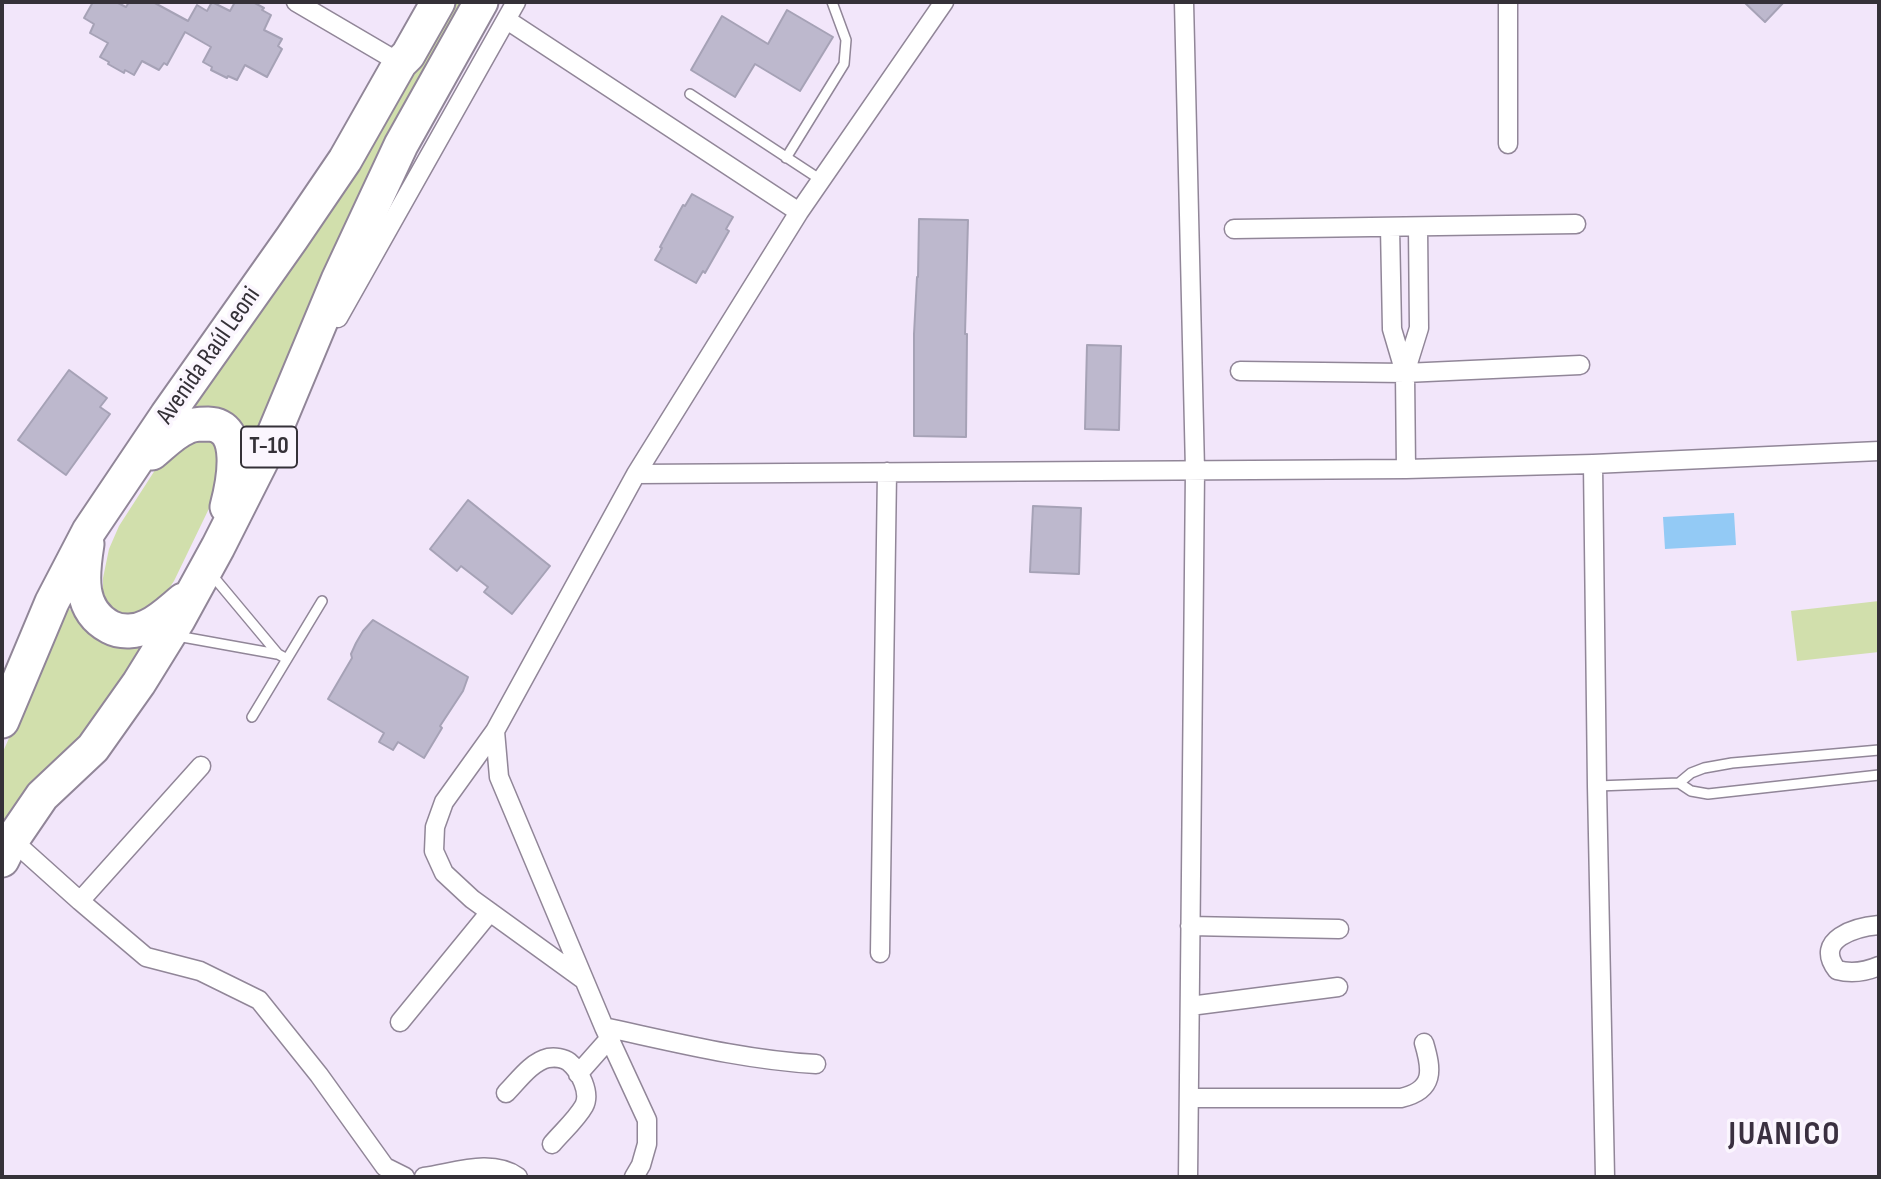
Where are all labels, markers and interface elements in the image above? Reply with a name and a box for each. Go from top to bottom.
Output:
street label: Avenida Raúl Leoni [150,281,268,431]
road number: T-10 [241,426,297,467]
district label: JUANICO [1729,1116,1841,1156]

